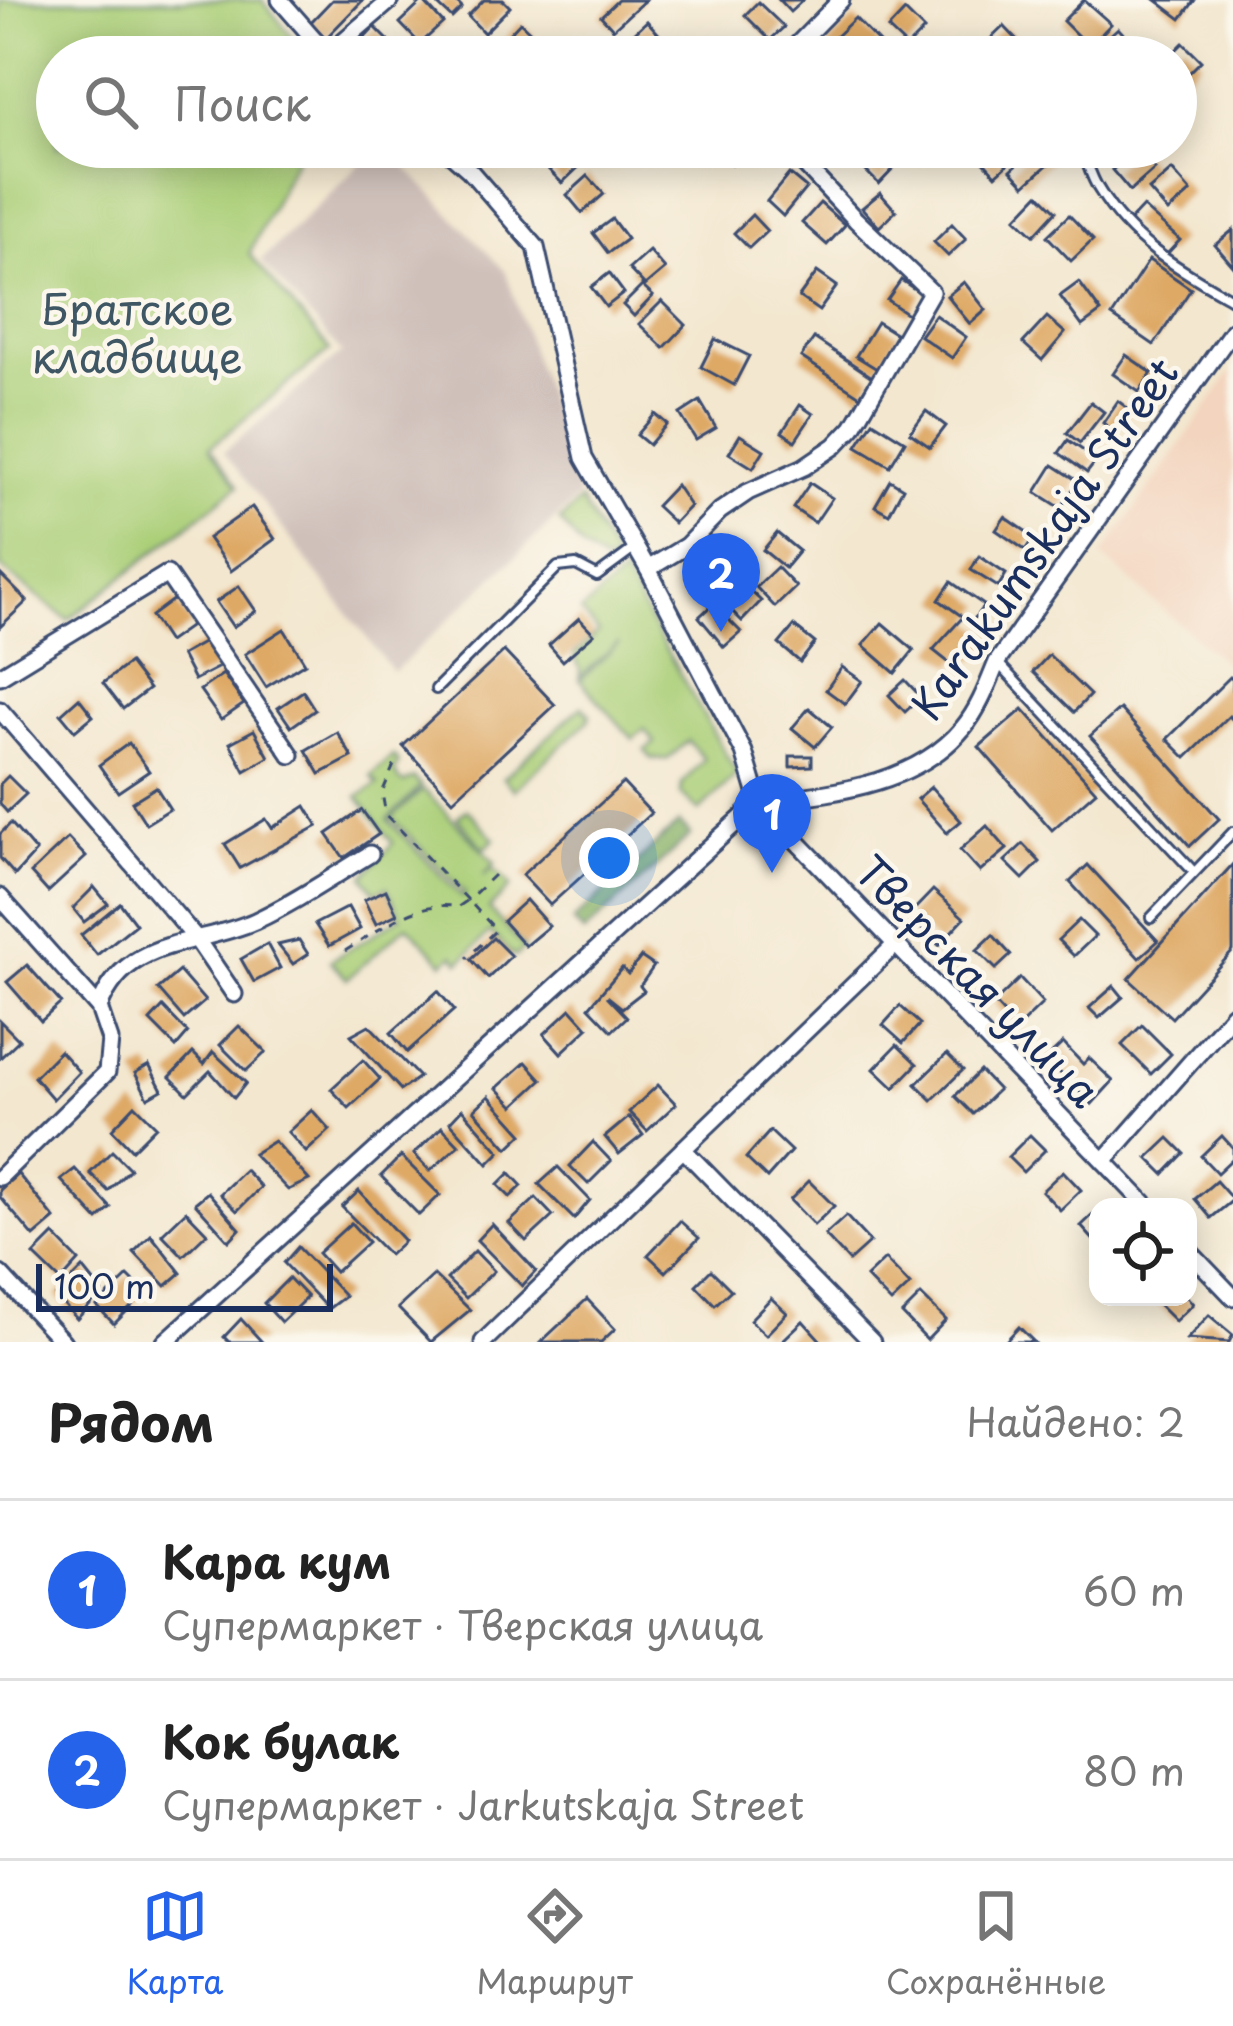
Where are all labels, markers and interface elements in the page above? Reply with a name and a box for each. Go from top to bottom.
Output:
search box [36,36,1197,168]
text: Поиск [174,68,311,136]
icon: search [78,69,144,135]
park label: Братское кладбище [31,276,243,387]
street label: Karakumskaja Street [894,344,1192,732]
pin: 2 [682,533,760,632]
pin: 1 [733,774,811,873]
your location [579,828,639,888]
street label: Тверская улица [842,840,1116,1121]
map controls [1089,1198,1197,1306]
button: locate [1089,1198,1197,1306]
scale bar [36,1258,333,1311]
text: 100 m [54,1260,155,1310]
text: Рядом [48,1382,214,1459]
text: Найдено: 2 [966,1391,1185,1450]
text: Кара кум [162,1526,391,1594]
text: 1 [78,1560,96,1619]
text: 60 m [1083,1560,1185,1619]
text: Супермаркет · Тверская улица [162,1594,763,1653]
text: Кок булак [162,1706,399,1774]
text: 2 [73,1740,101,1799]
text: 80 m [1083,1740,1185,1799]
text: Супермаркет · Jarkutskaja Street [162,1774,804,1833]
tab: Карта [127,1883,223,2005]
tab: Маршрут [477,1883,633,2005]
tab: Сохранённые [886,1883,1106,2005]

